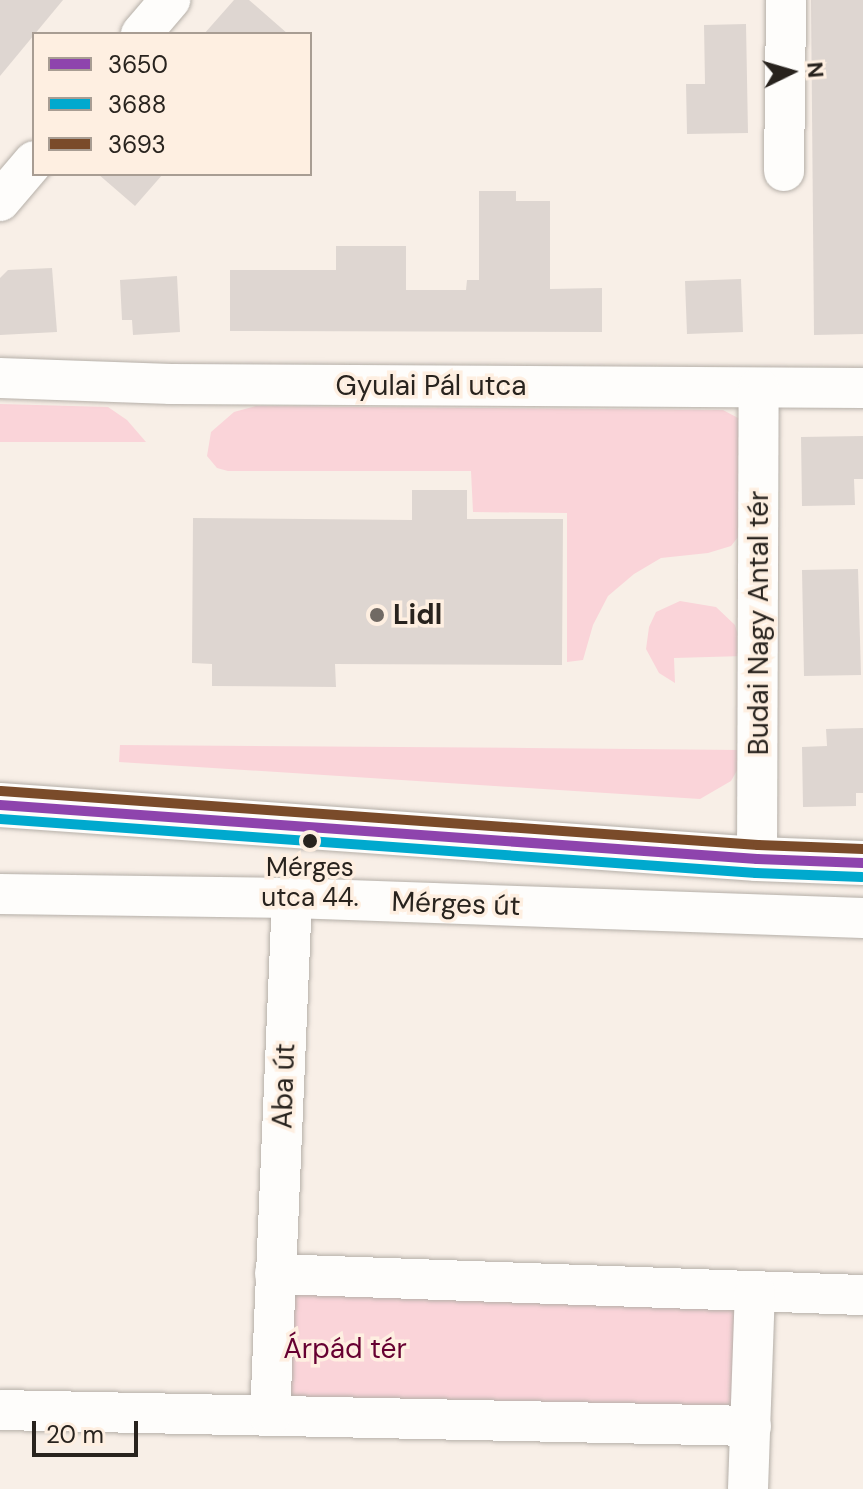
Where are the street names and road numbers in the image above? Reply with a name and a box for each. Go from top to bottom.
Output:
street label: Gyulai Pál utca [336,369,526,403]
street label: Budai Nagy Antal tér [742,491,776,755]
street label: Mérges út [391,885,521,923]
street label: Aba út [266,1043,302,1129]

